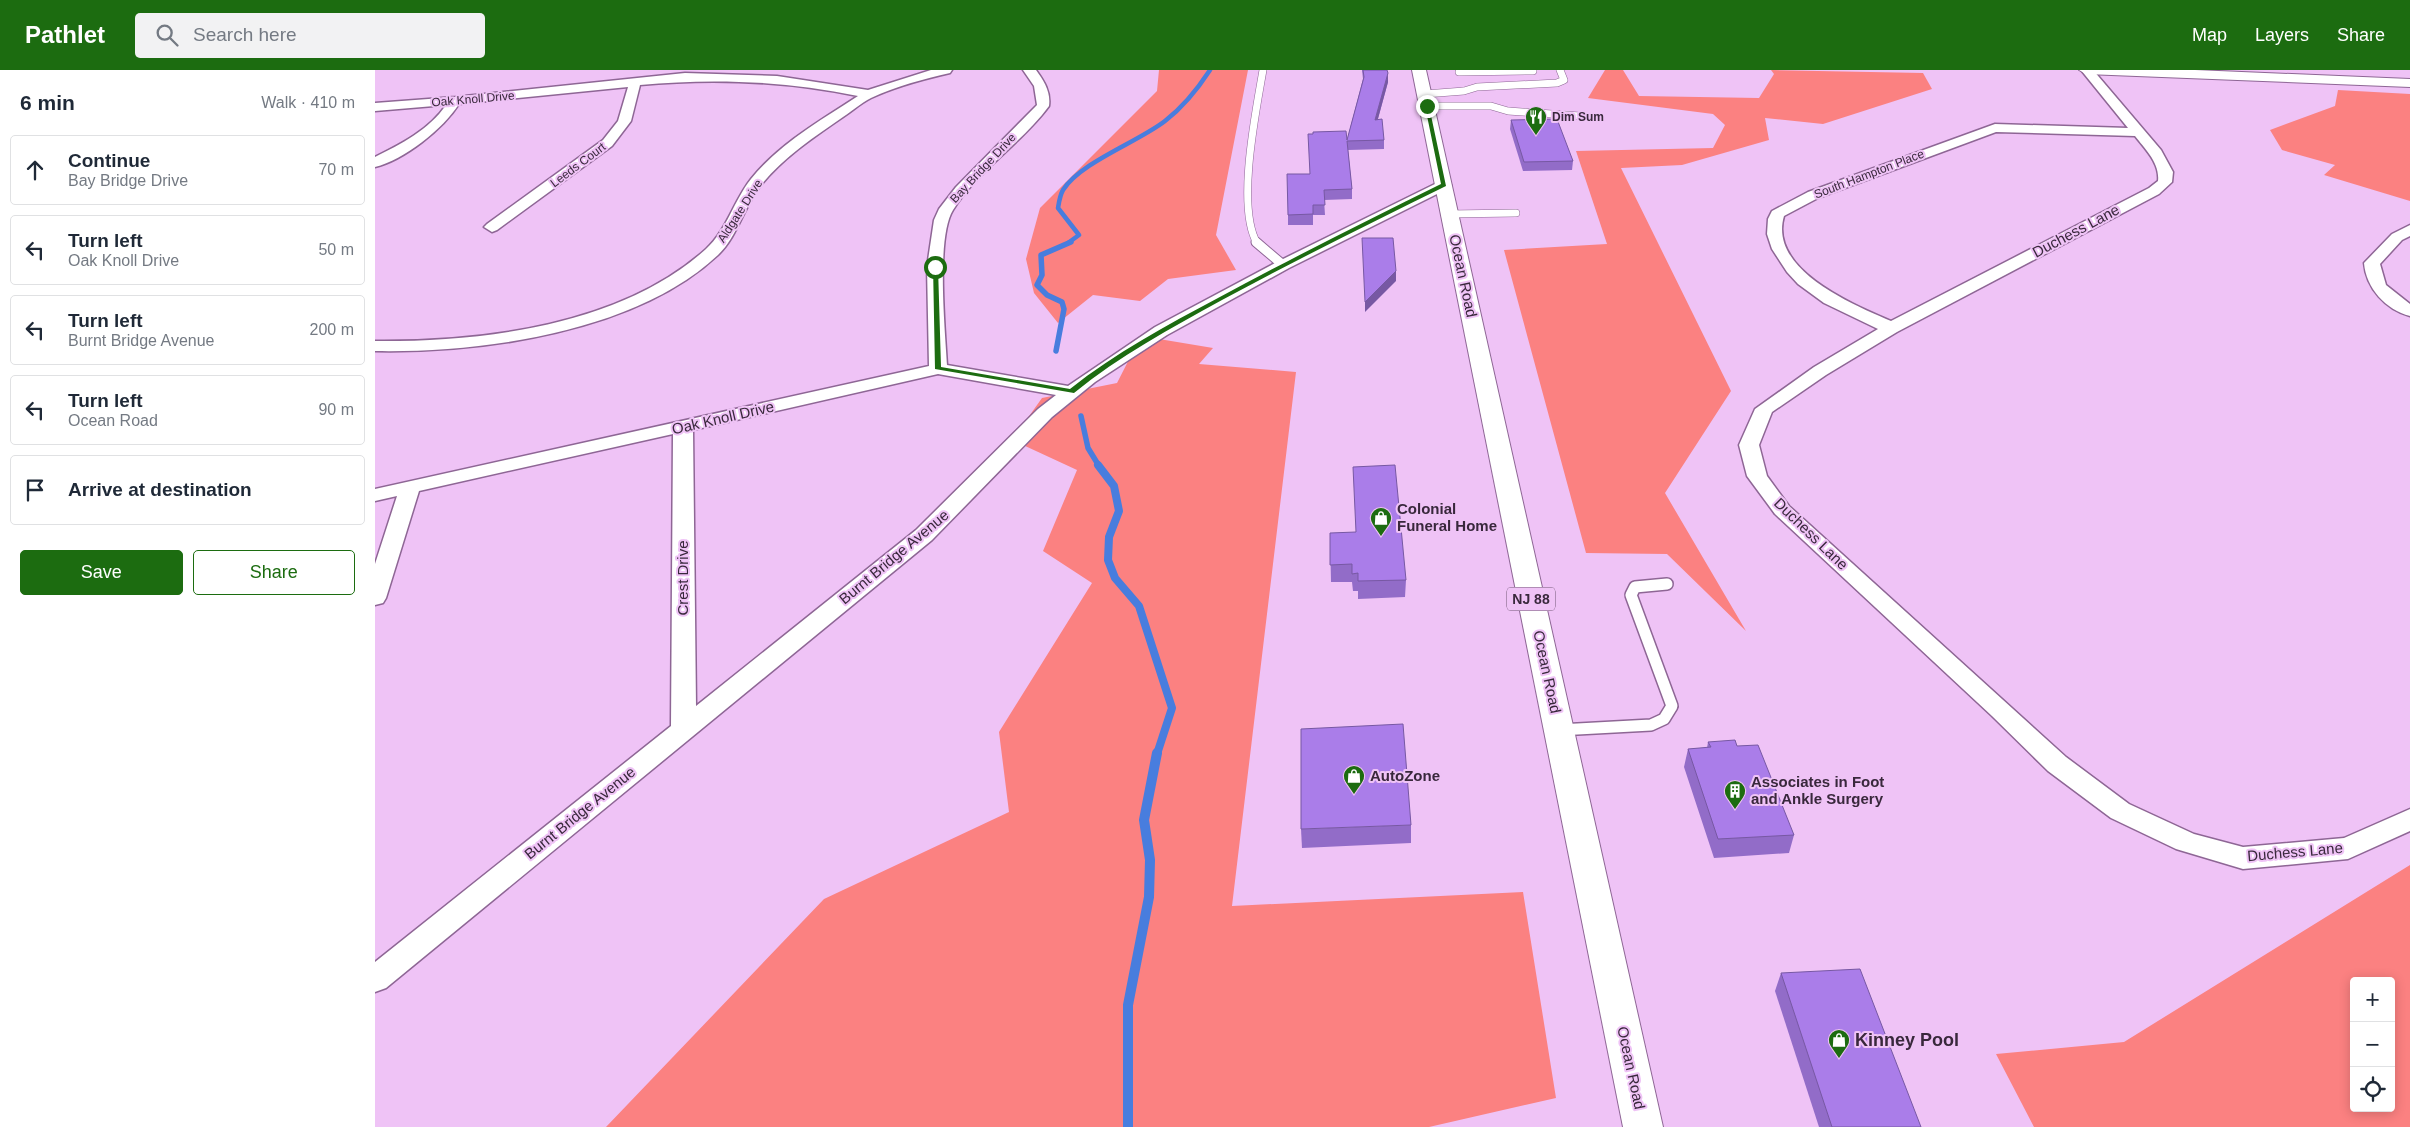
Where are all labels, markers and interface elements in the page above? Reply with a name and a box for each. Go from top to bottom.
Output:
search box [135,13,485,58]
text: Pathlet [25,21,105,48]
icon: search [153,21,181,49]
text: Search here [193,24,297,45]
text: Map [2192,25,2227,45]
text: Layers [2255,25,2309,45]
text: Share [2337,25,2385,45]
street label: Oak Knoll Drive [431,88,515,110]
text: 6 min [20,91,75,114]
text: Walk · 410 m [261,94,355,111]
route end [1416,95,1439,118]
restaurant icon: Dim Sum [1524,105,1548,136]
place label: Dim Sum [1552,110,1604,124]
street label: Bay Bridge Drive [947,130,1019,206]
street label: Leeds Court [548,139,609,190]
street label: South Hampton Place [1812,146,1926,201]
text: Continue [68,150,150,171]
icon: ahead [21,156,49,184]
text: 70 m [318,161,354,178]
text: Bay Bridge Drive [68,172,188,189]
street label: Aldgate Drive [715,177,766,245]
street label: Duchess Lane [2029,201,2122,261]
text: Turn left [68,230,143,251]
street label: Ocean Road [1446,233,1481,319]
icon: left [21,236,49,264]
text: 50 m [318,241,354,258]
text: Oak Knoll Drive [68,252,179,269]
route start [924,256,947,279]
text: Turn left [68,310,143,331]
icon: left [21,316,49,344]
text: 200 m [310,321,354,338]
text: Burnt Bridge Avenue [68,332,214,349]
text: Turn left [68,390,143,411]
icon: left [21,396,49,424]
street label: Oak Knoll Drive [670,398,776,438]
text: 90 m [318,401,354,418]
text: Ocean Road [68,412,158,429]
icon: arrive [21,476,49,504]
text: Arrive at destination [68,479,252,500]
street label: Duchess Lane [1771,494,1852,573]
place label: Colonial Funeral Home [1397,500,1497,534]
street label: Burnt Bridge Avenue [836,506,952,607]
shop icon: Colonial Funeral Home [1369,506,1393,537]
street label: Crest Drive [674,540,691,616]
button: Save [20,550,183,595]
button: Share [193,550,355,595]
road number: NJ 88 [1507,588,1555,610]
street label: Ocean Road [1530,629,1565,715]
street label: Burnt Bridge Avenue [521,763,638,862]
shop icon: AutoZone [1342,764,1366,795]
place label: AutoZone [1370,767,1440,784]
place label: Associates in Foot and Ankle Surgery [1751,773,1884,807]
building icon: Associates in Foot and Ankle Surgery [1723,779,1747,810]
street label: Duchess Lane [2246,839,2343,864]
map controls [2350,977,2395,1112]
button: + [2350,977,2395,1022]
button: − [2350,1022,2395,1067]
street label: Ocean Road [1614,1025,1649,1111]
shop icon: Kinney Pool [1827,1028,1851,1059]
place label: Kinney Pool [1855,1030,1959,1050]
button: locate [2350,1067,2395,1112]

